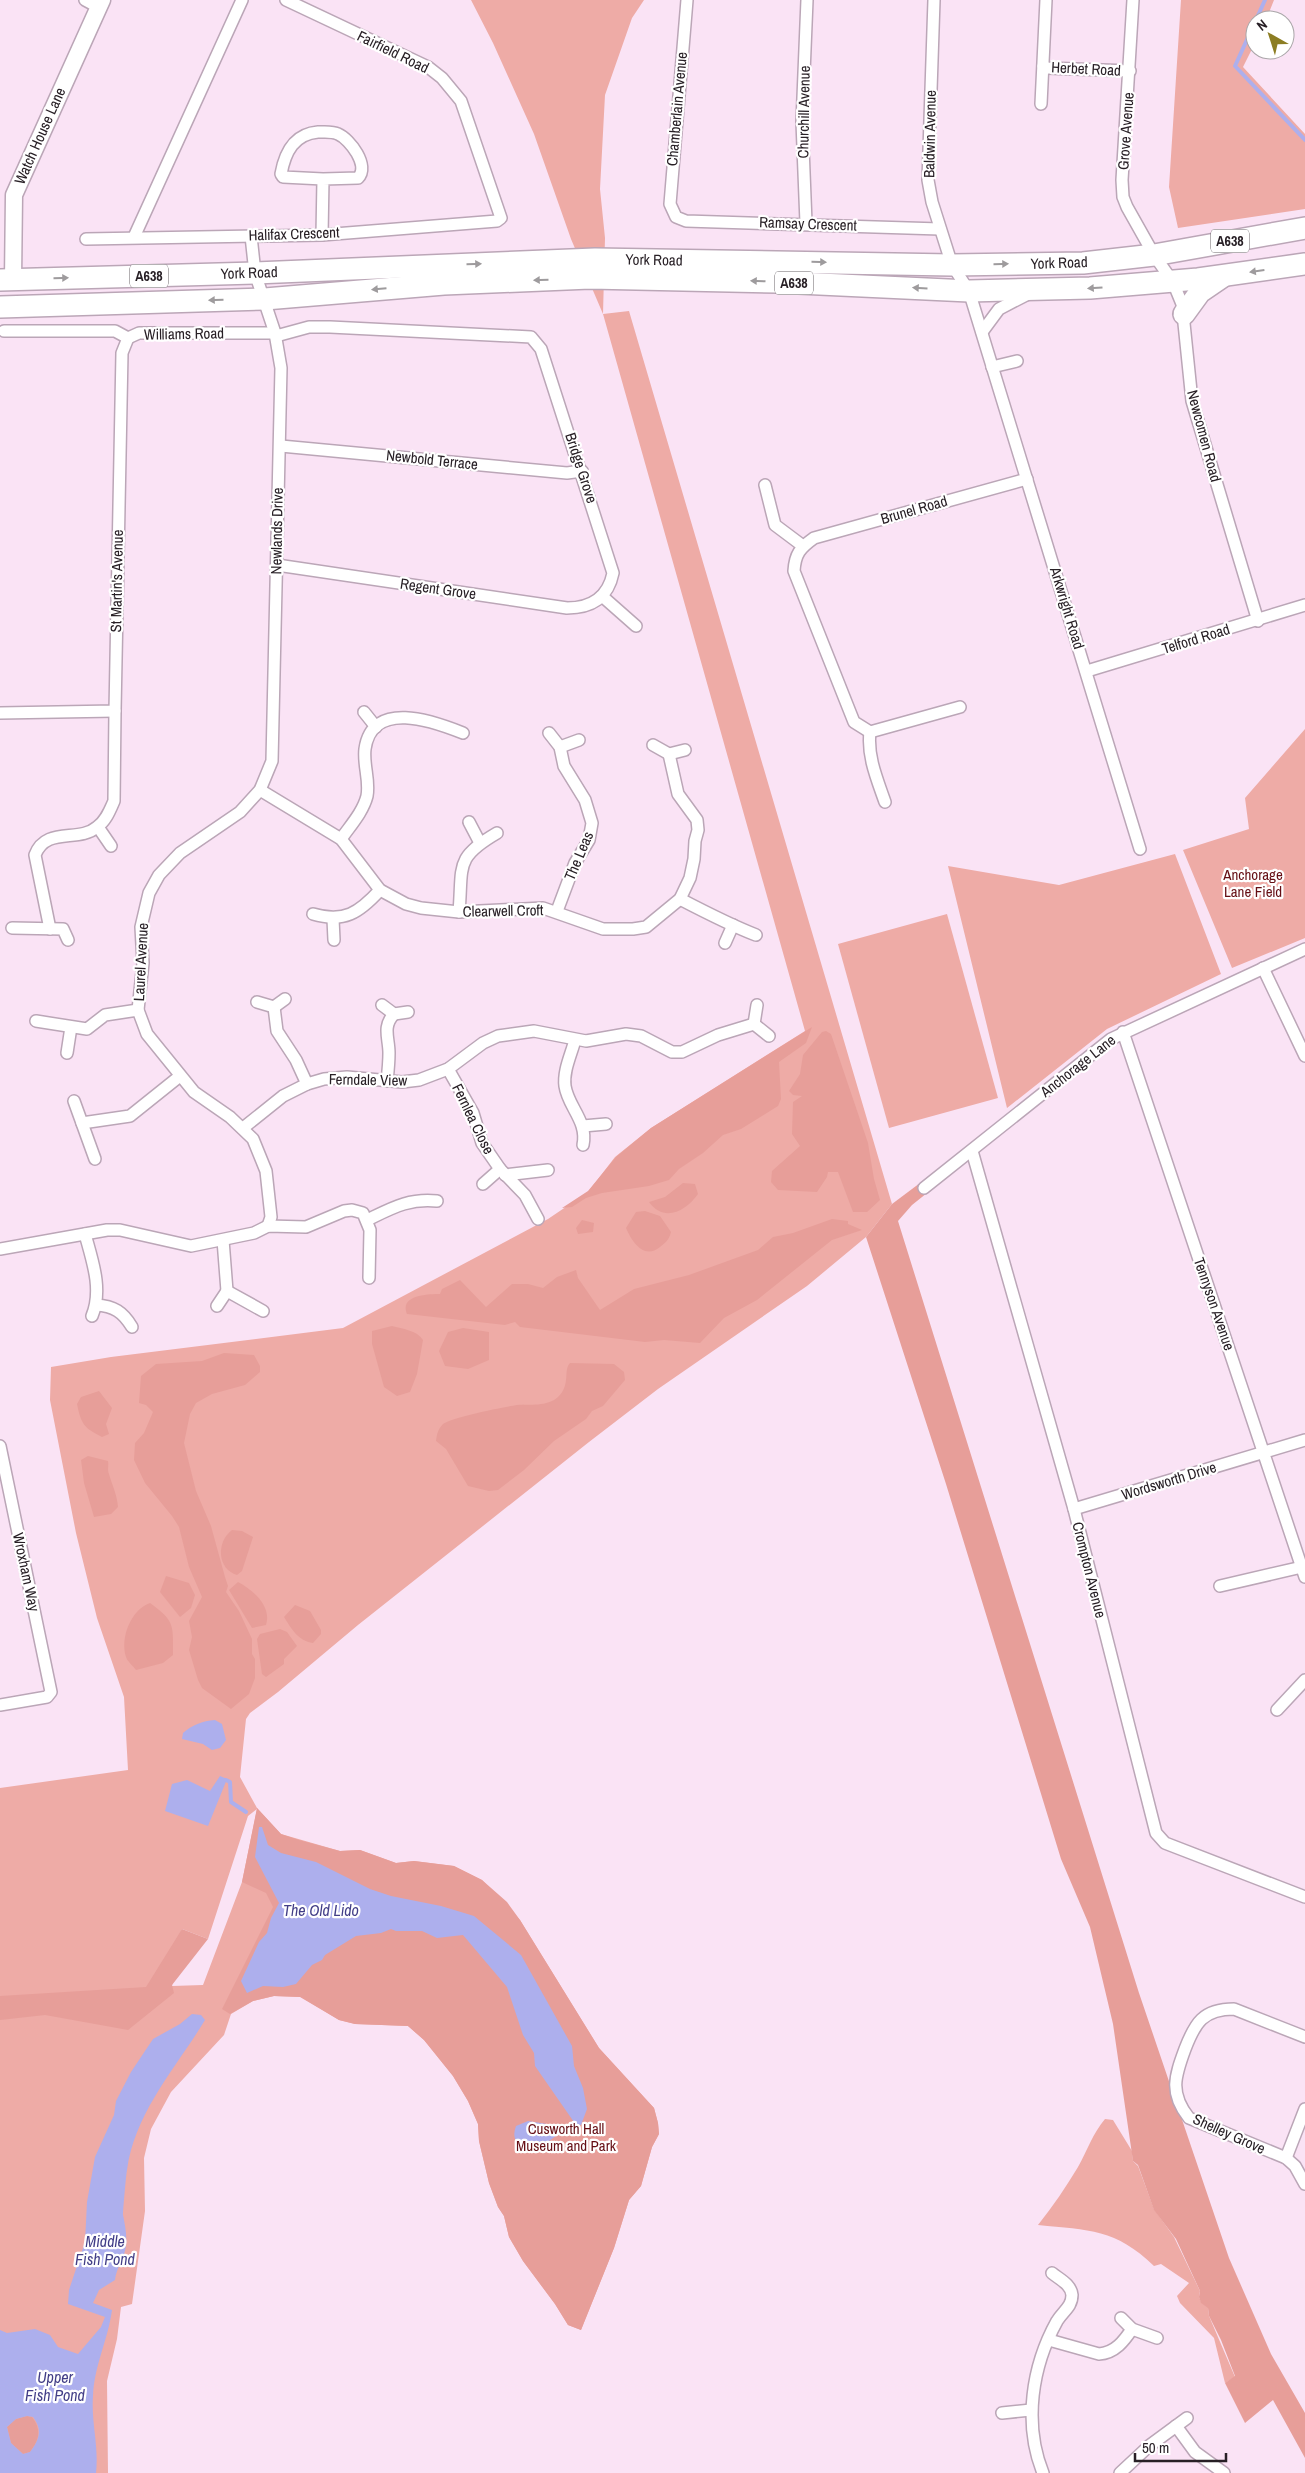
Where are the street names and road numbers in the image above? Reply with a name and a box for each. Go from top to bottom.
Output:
street label: Fairfield Road [354,25,433,78]
street label: Chamberlain Avenue [661,51,692,167]
street label: Herbet Road [1051,56,1121,81]
street label: Churchill Avenue [792,65,815,159]
street label: Watch House Lane [9,84,70,188]
street label: Baldwin Avenue [918,90,941,178]
street label: Grove Avenue [1112,91,1139,170]
street label: Ramsay Crescent [759,211,858,236]
street label: Halifax Crescent [248,221,340,246]
road number: A638 [1211,230,1249,252]
street label: York Road [625,249,683,270]
street label: York Road [1030,251,1088,274]
street label: York Road [220,261,278,284]
road number: A638 [130,264,168,288]
road number: A638 [775,272,813,294]
street label: Williams Road [144,322,224,345]
street label: Newcomen Road [1182,388,1227,484]
street label: Bridge Grove [560,430,603,506]
street label: Newbold Terrace [385,444,479,475]
street label: Newlands Drive [265,487,288,575]
street label: Brunel Road [878,490,950,529]
street label: St Martin's Avenue [105,529,128,633]
street label: Arkwright Road [1045,563,1090,651]
street label: Regent Grove [399,573,478,604]
street label: Telford Road [1159,618,1232,659]
street label: The Leas [559,828,598,884]
street label: Clearwell Croft [462,899,544,922]
street label: Laurel Avenue [128,922,153,1002]
street label: Anchorage Lane [1035,1029,1120,1102]
street label: Ferndale View [329,1068,408,1091]
street label: Fernlea Close [447,1080,500,1158]
street label: Tennyson Avenue [1189,1255,1240,1353]
street label: Wordsworth Drive [1119,1456,1219,1505]
street label: Crompton Avenue [1067,1520,1112,1620]
street label: Wroxham Way [8,1531,45,1614]
street label: Shelley Grove [1190,2108,1269,2159]

